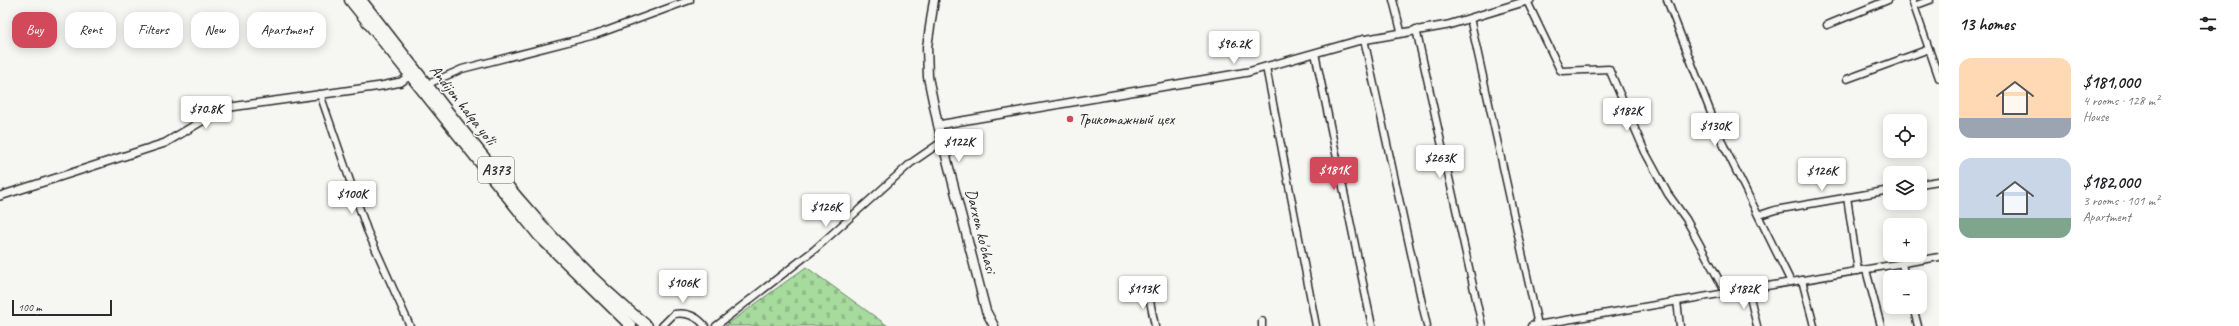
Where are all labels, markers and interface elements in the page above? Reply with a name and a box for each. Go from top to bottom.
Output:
chip: Buy [12,12,57,48]
chip: Rent [65,12,116,48]
chip: Filters [124,12,183,48]
chip: New [191,12,239,48]
chip: Apartment [247,12,326,48]
icon: filters [2197,13,2219,35]
text: 13 homes [1959,14,2015,35]
pin: $96.2K [1201,31,1267,65]
text: $96.2K [1218,36,1250,52]
street label: Andijon halqa yo‘li [425,61,502,151]
text: $181,000 [2083,72,2140,93]
icon: home [1991,74,2039,122]
text: 4 rooms · 128 m² [2083,93,2159,109]
pin: $70.8K [173,96,239,130]
pin: $182K [1599,98,1655,132]
text: $70.8K [190,101,222,117]
text: $182K [1612,103,1642,119]
place label: Трикотажный цех [1078,109,1176,129]
text: House [2083,109,2108,125]
pin: $130K [1687,113,1743,147]
marker: Трикотажный цех [1065,114,1075,124]
map controls [1883,114,1927,314]
button: locate [1883,114,1927,158]
text: $130K [1700,118,1730,134]
pin: $122K [931,129,987,163]
text: $122K [944,134,974,150]
pin: $263K [1412,145,1468,179]
text: $263K [1425,150,1455,166]
road number: A373 [478,157,514,183]
pin: $181K [1306,157,1362,191]
pin: $126K [1794,158,1850,192]
text: $181K [1319,162,1349,178]
text: $126K [1807,163,1837,179]
button: layers [1883,166,1927,210]
text: $182,000 [2083,172,2140,193]
icon: home [1991,174,2039,222]
pin: $100K [324,181,380,215]
text: $100K [337,186,367,202]
street label: Darxon ko'chasi [961,187,1002,277]
text: 3 rooms · 101 m² [2083,193,2159,209]
pin: $126K [798,194,854,228]
text: $126K [811,199,841,215]
text: Apartment [2083,209,2131,225]
button: + [1883,218,1927,262]
pin: $106K [655,270,711,304]
button: − [1883,270,1927,314]
text: $106K [668,275,698,291]
pin: $113K [1115,276,1171,310]
pin: $182K [1716,276,1772,310]
text: $113K [1128,281,1158,297]
text: $182K [1729,281,1759,297]
scale bar [12,298,112,317]
text: 100 m [18,300,42,314]

